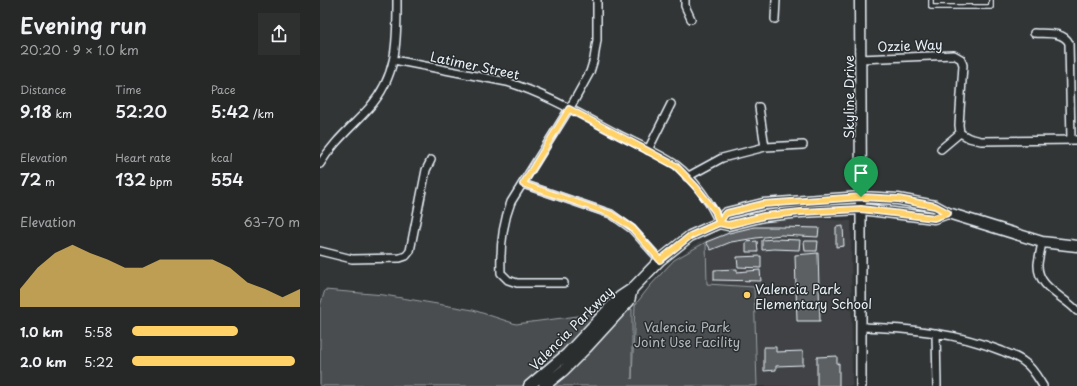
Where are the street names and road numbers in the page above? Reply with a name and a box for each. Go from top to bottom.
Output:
street label: Ozzie Way [877,34,943,56]
street label: Latimer Street [429,46,521,84]
street label: Skyline Drive [839,55,858,139]
street label: Valencia Parkway [525,282,617,374]

